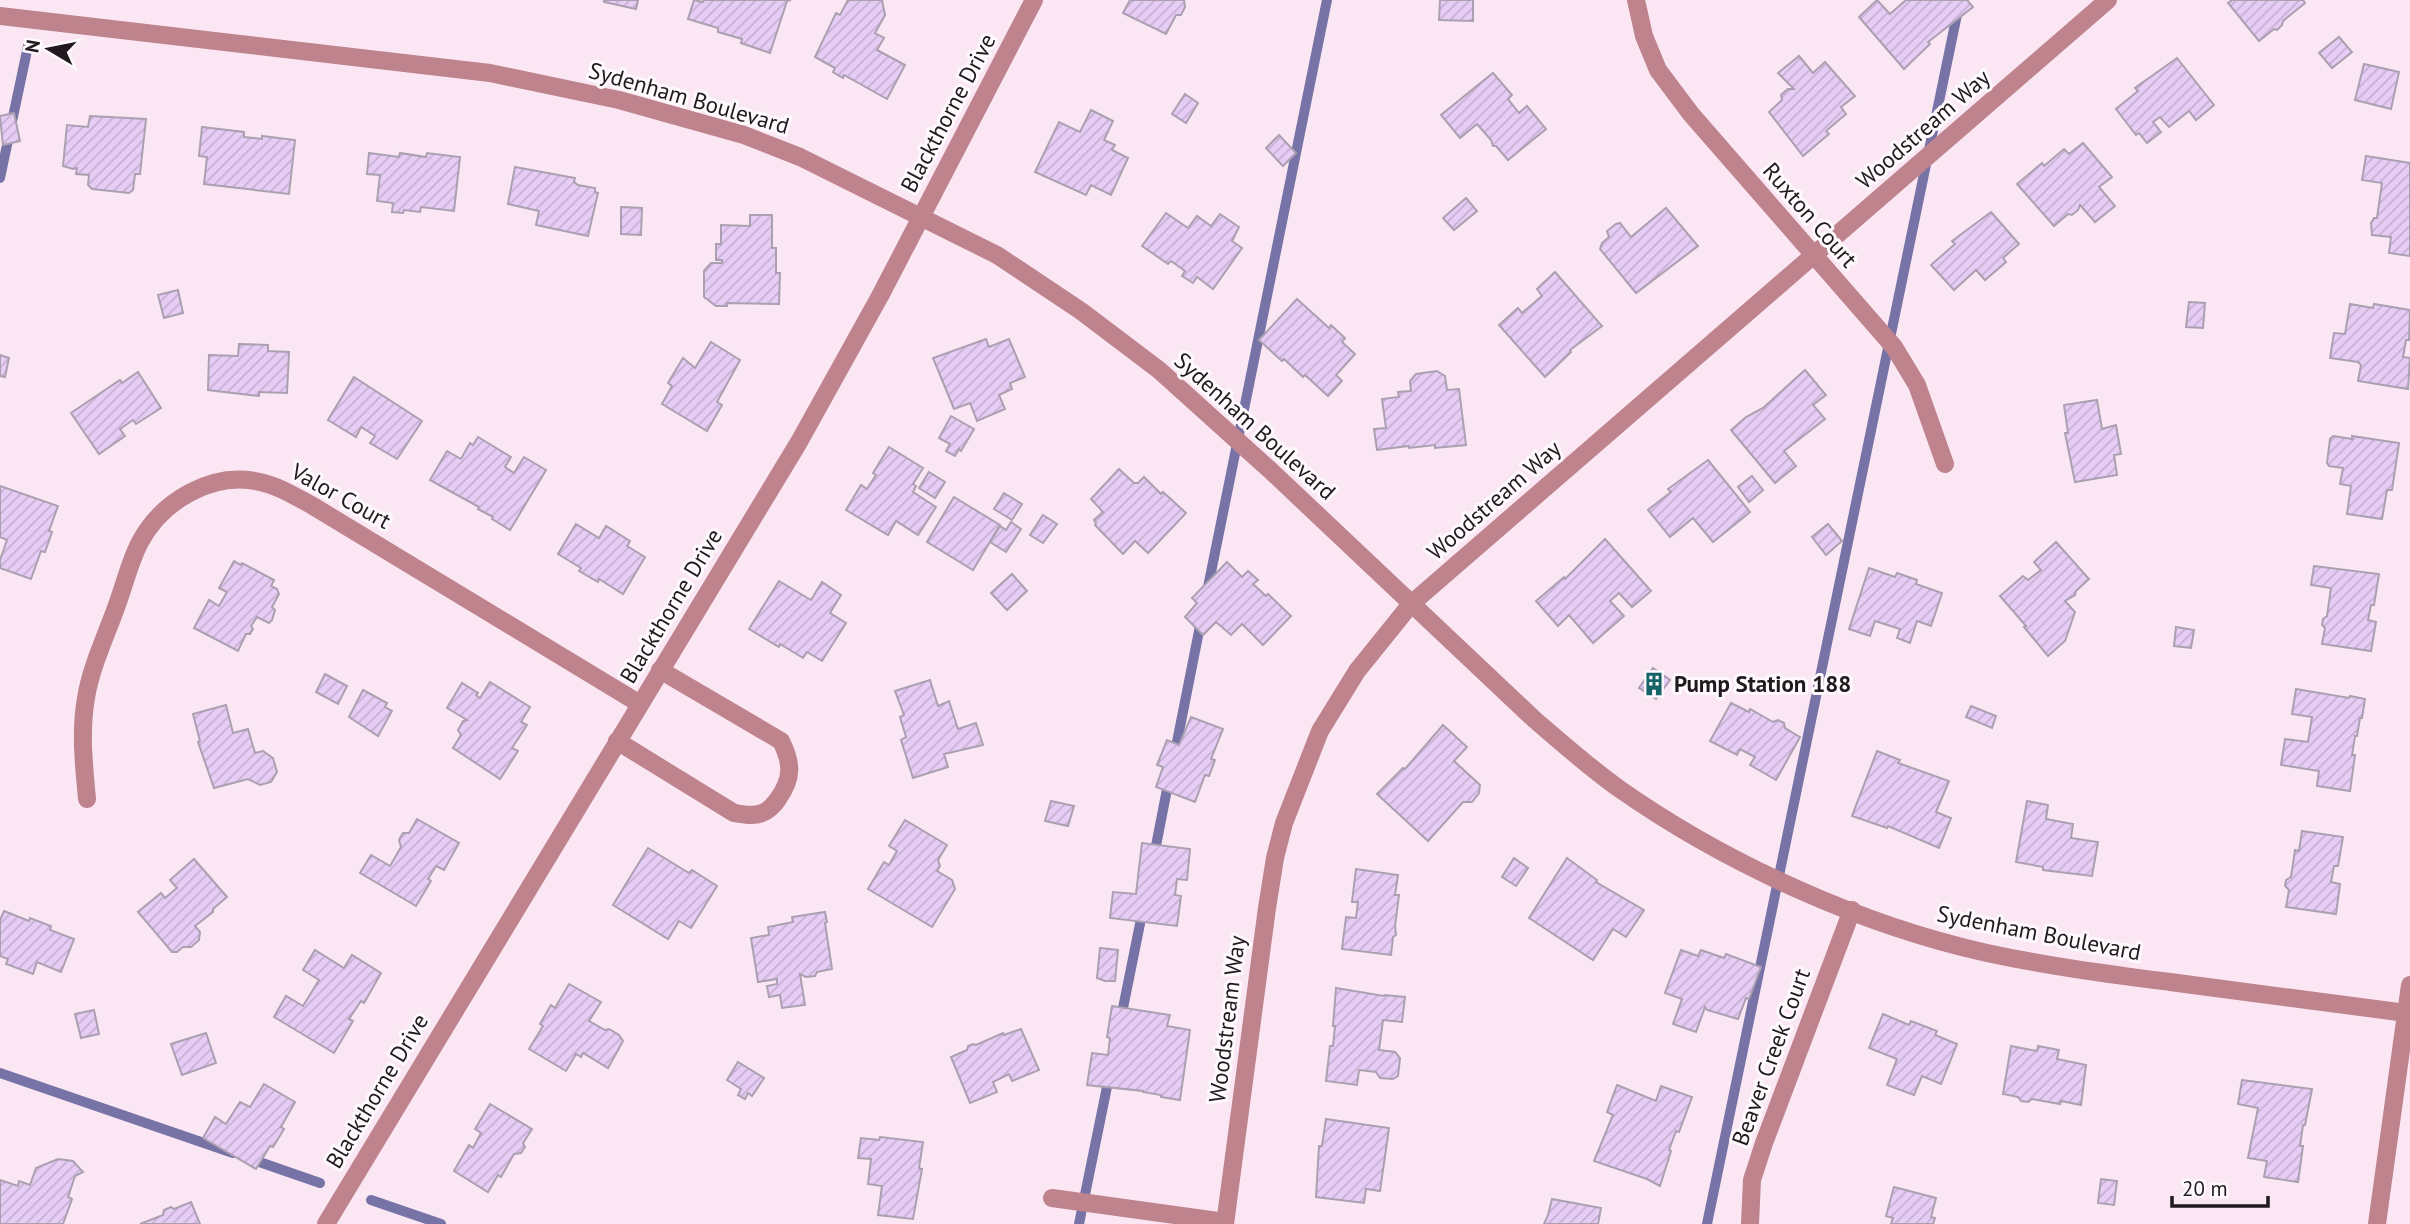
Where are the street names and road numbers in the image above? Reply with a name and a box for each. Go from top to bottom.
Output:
street label: Blackthorne Drive [894,29,1002,197]
street label: Sydenham Boulevard [586,55,793,140]
street label: Woodstream Way [1850,62,1996,195]
street label: Ruxton Court [1757,156,1864,273]
street label: Sydenham Boulevard [1169,346,1342,506]
street label: Woodstream Way [1421,433,1567,566]
street label: Valor Court [285,456,396,535]
street label: Blackthorne Drive [613,523,728,688]
street label: Sydenham Boulevard [1935,899,2144,967]
street label: Woodstream Way [1202,933,1251,1104]
street label: Beaver Creek Court [1725,964,1816,1149]
street label: Blackthorne Drive [319,1008,434,1173]

